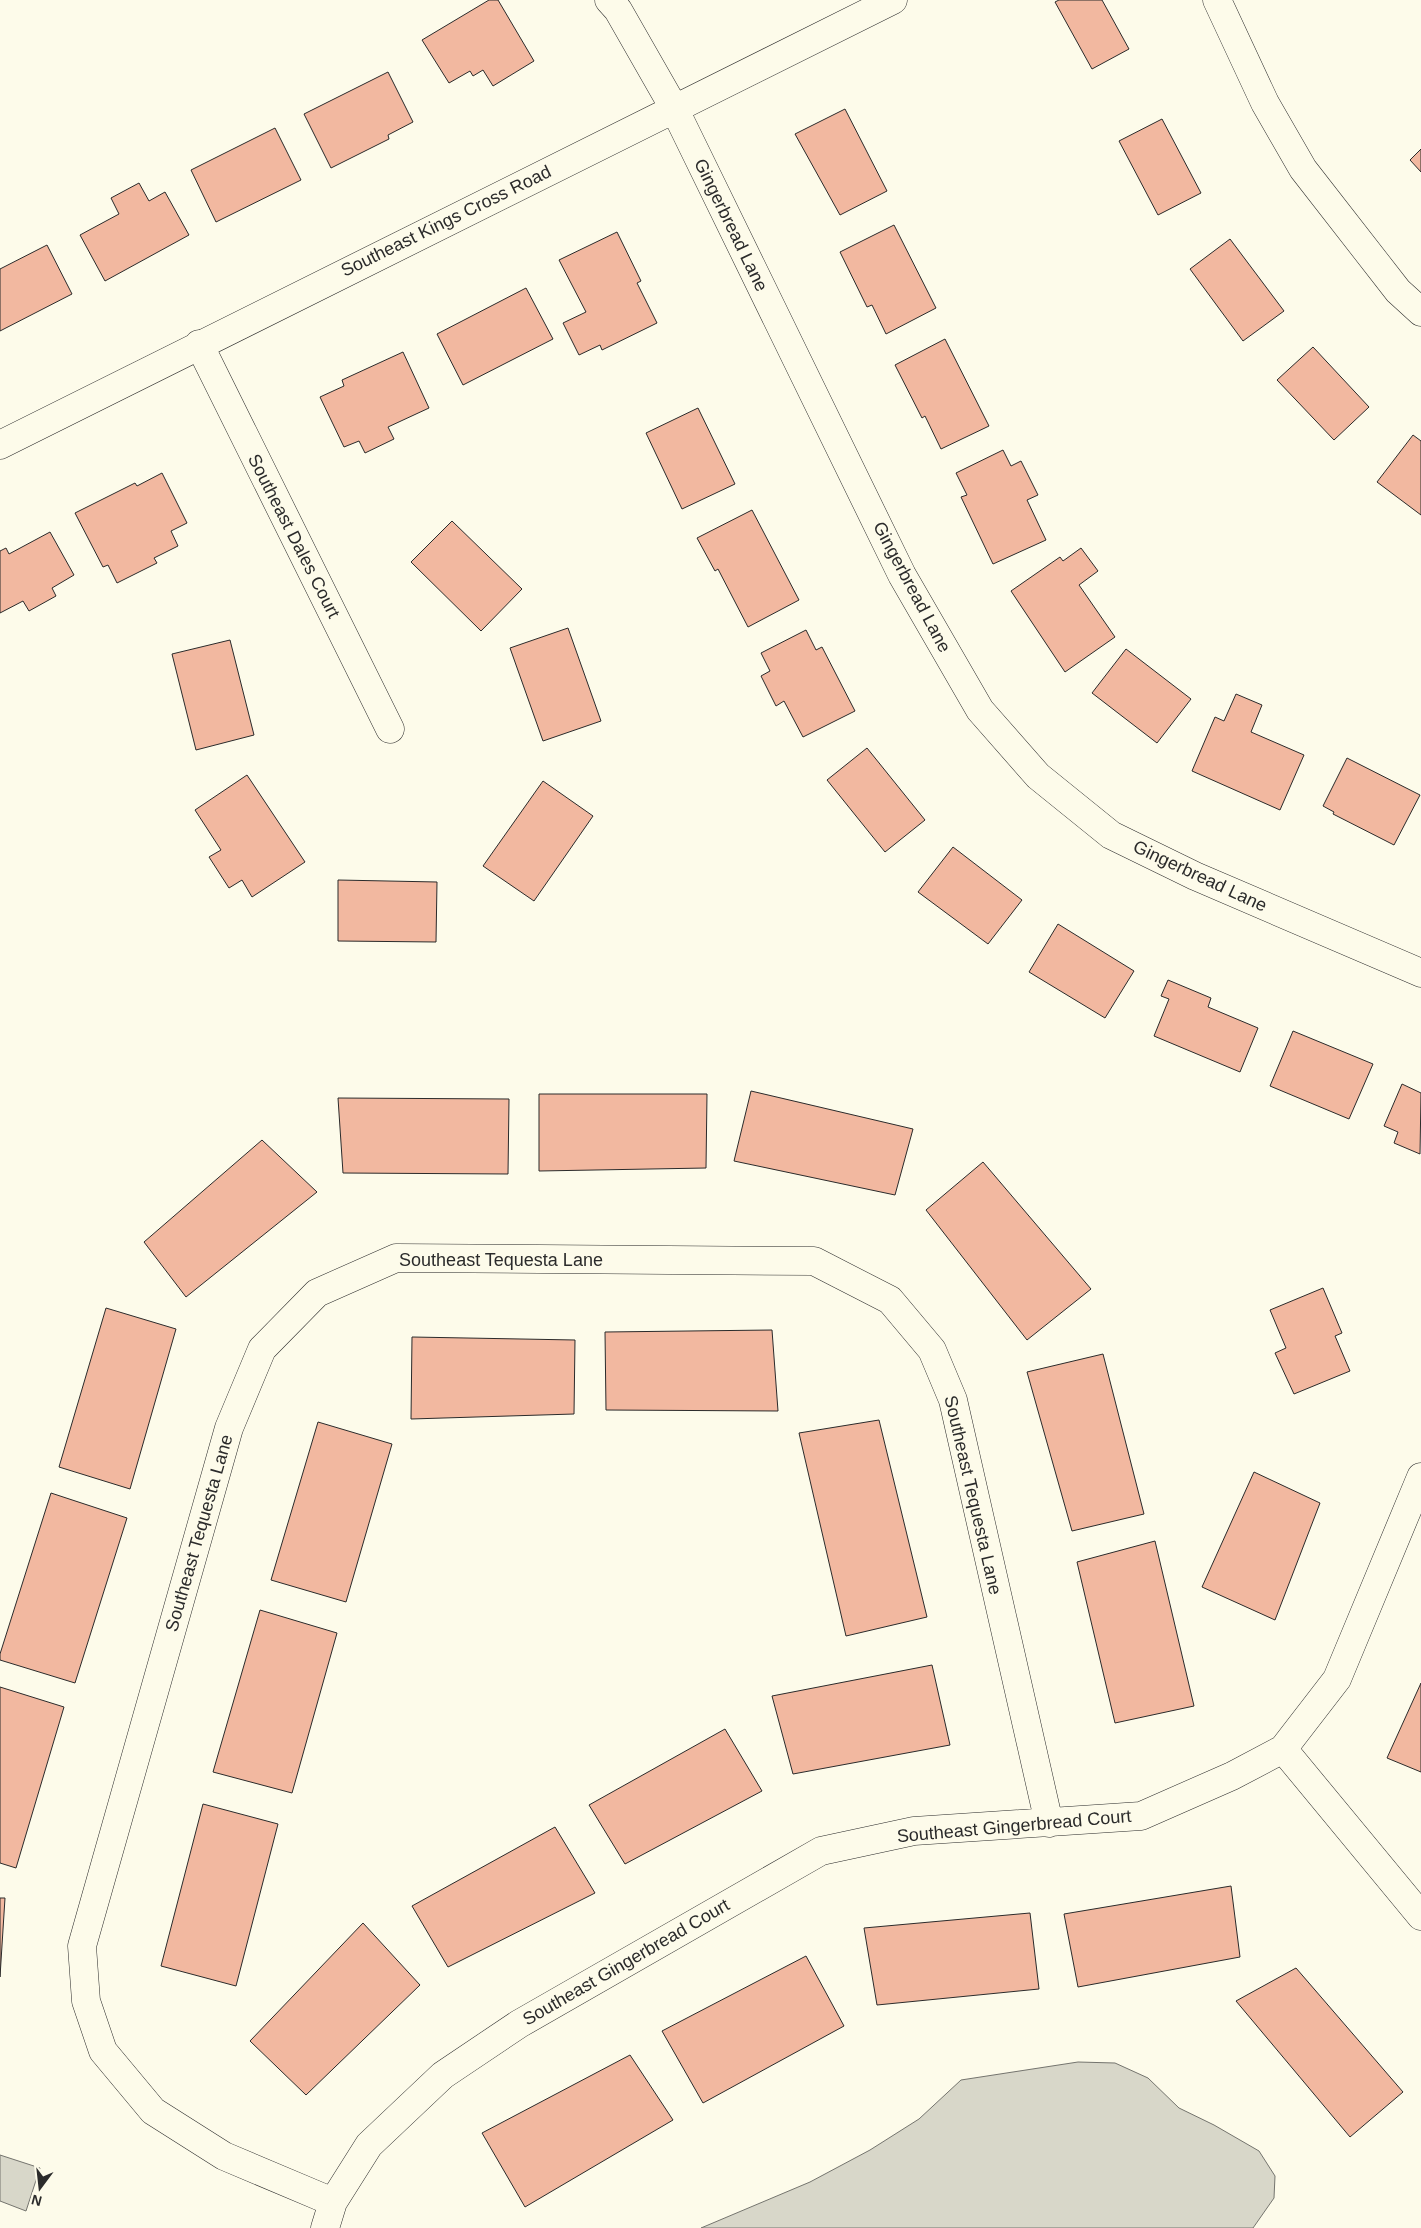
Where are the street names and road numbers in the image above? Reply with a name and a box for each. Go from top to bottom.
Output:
street label: Gingerbread Lane [690,155,772,295]
street label: Southeast Kings Cross Road [338,161,554,281]
street label: Southeast Dales Court [244,451,344,621]
street label: Gingerbread Lane [869,518,955,656]
street label: Gingerbread Lane [1130,836,1270,916]
street label: Southeast Tequesta Lane [399,1250,603,1270]
street label: Southeast Tequesta Lane [940,1393,1006,1597]
street label: Southeast Tequesta Lane [161,1432,237,1634]
street label: Southeast Gingerbread Court [896,1806,1132,1846]
street label: Southeast Gingerbread Court [519,1895,733,2029]

